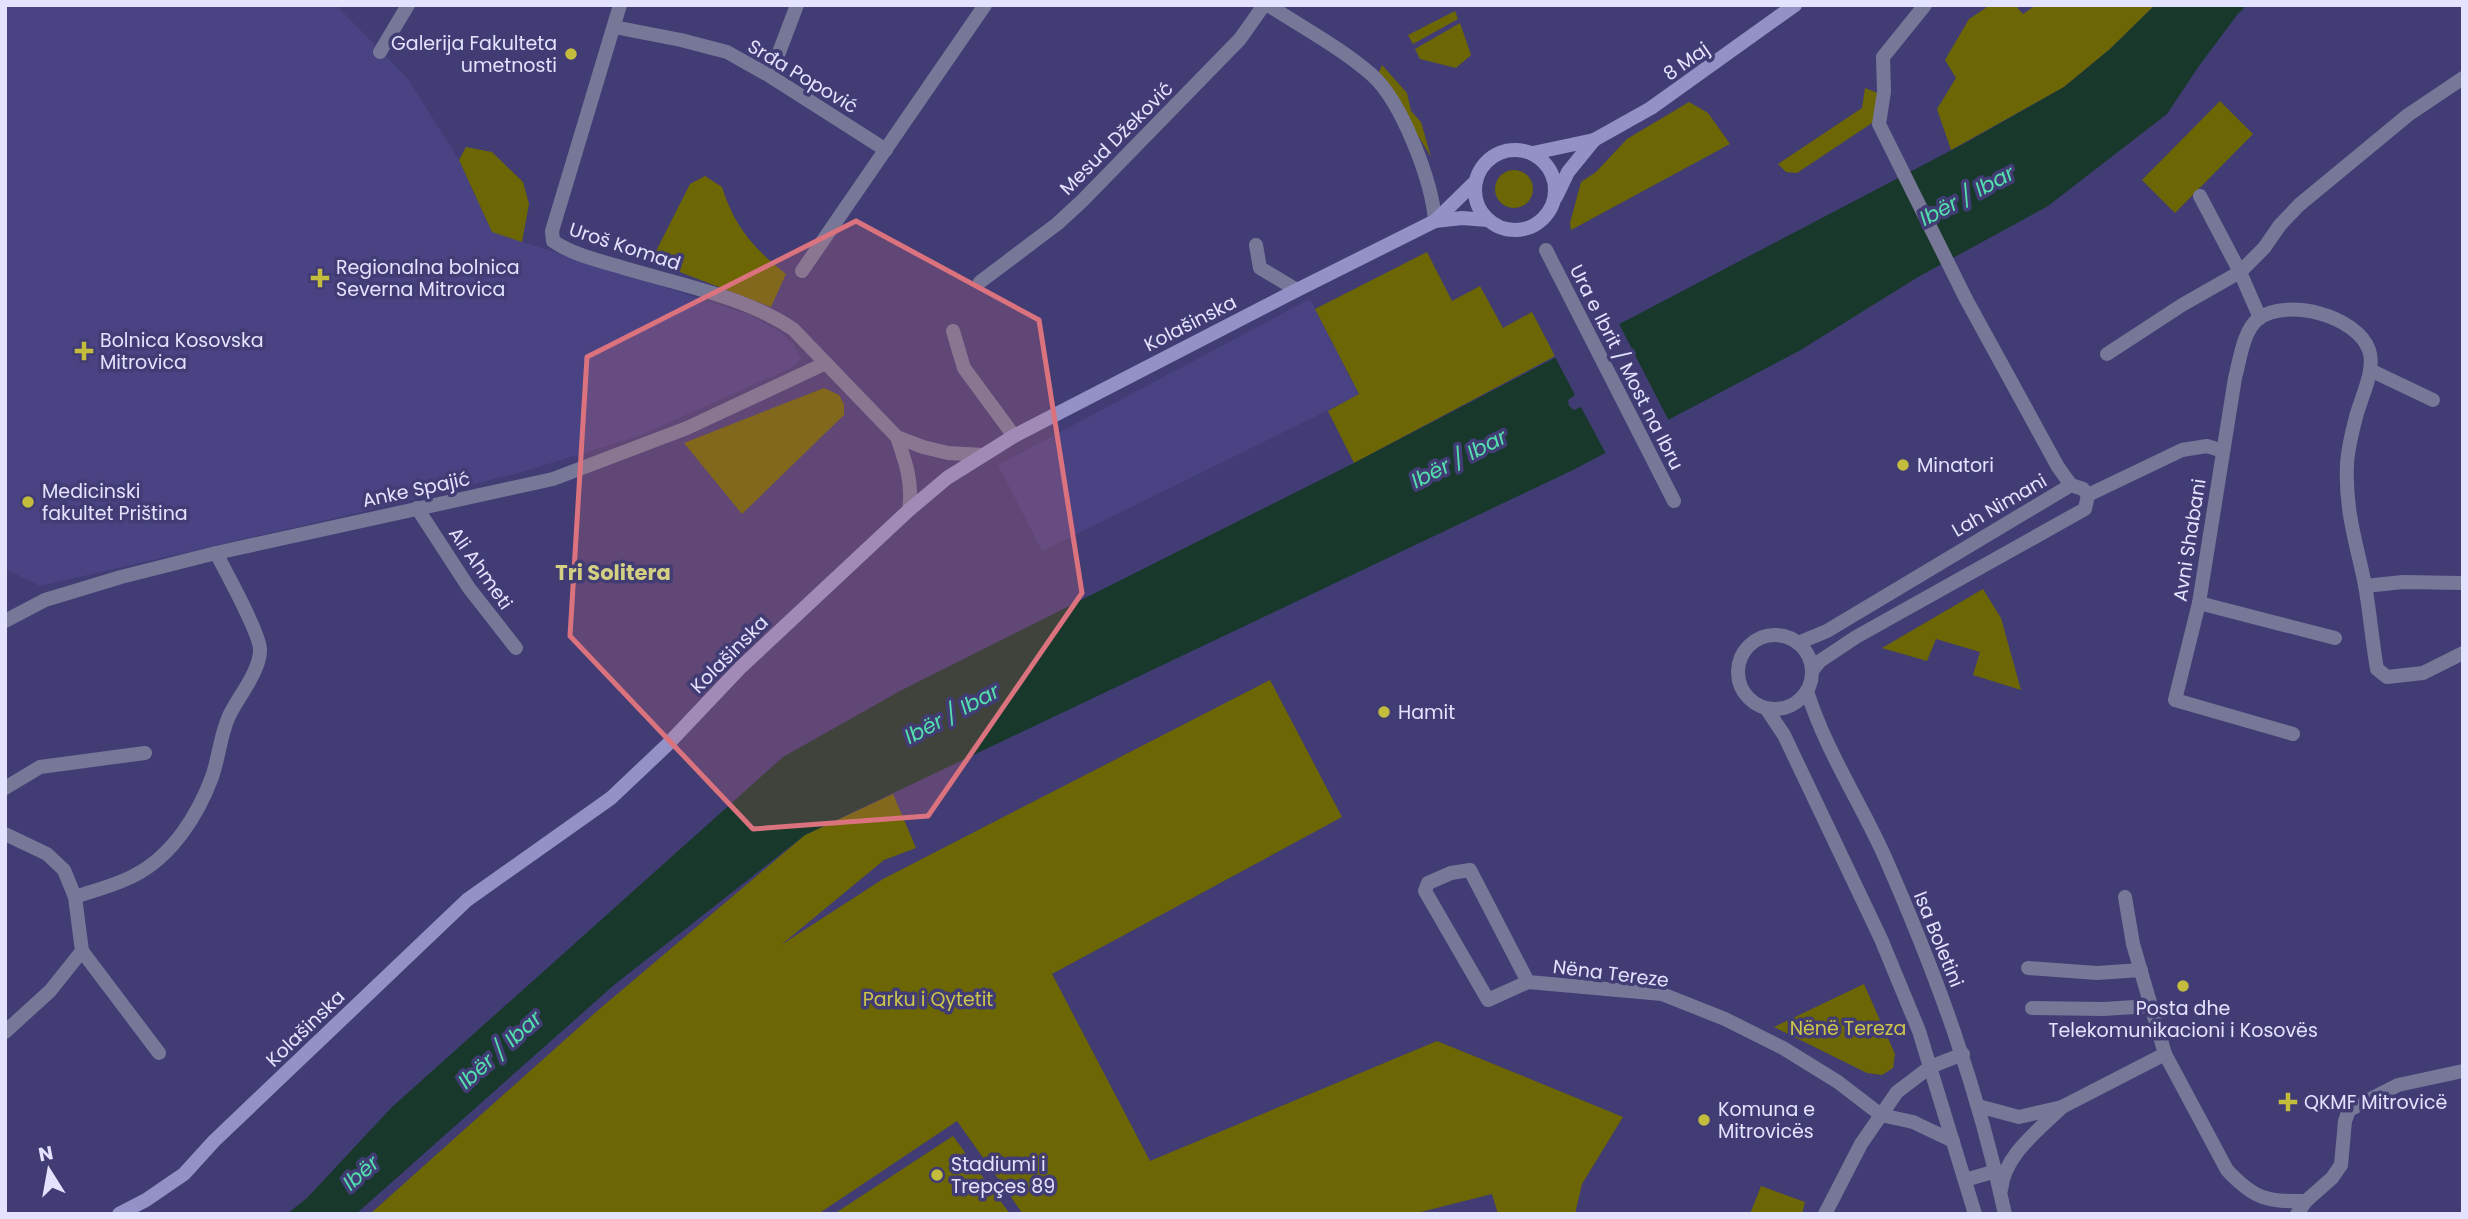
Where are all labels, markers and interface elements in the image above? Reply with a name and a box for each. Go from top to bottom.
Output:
place label: Galerija Fakulteta umetnosti [391,30,557,79]
street label: Srđa Popović [743,33,863,120]
street label: 8 Maj [1658,36,1715,87]
marker: Galerija Fakulteta umetnosti [563,46,579,62]
street label: Mesud Džeković [1053,75,1179,201]
water label: Ibër / Ibar [1914,158,2021,233]
street label: Uroš Komad [566,216,684,277]
place label: Regionalna bolnica Severna Mitrovica [336,254,520,303]
street label: Ura e Ibrit / Most na Ibru [1563,260,1690,475]
marker: Regionalna bolnica Severna Mitrovica [310,268,330,288]
street label: Kolašinska [1139,289,1241,358]
place label: Bolnica Kosovska Mitrovica [100,327,264,376]
marker: Bolnica Kosovska Mitrovica [74,341,94,361]
water label: Ibër / Ibar [1406,421,1513,495]
place label: Minatori [1917,452,1994,479]
marker: Minatori [1895,457,1911,473]
street label: Anke Spajić [360,465,472,514]
street label: Lah Nimani [1947,467,2052,544]
street label: Avni Shabani [2166,477,2213,603]
place label: Medicinski fakultet Priština [42,478,188,527]
marker: Medicinski fakultet Priština [20,494,36,510]
street label: Ali Ahmeti [442,522,519,615]
district label: Tri Solitera [555,558,671,587]
street label: Kolašinska [684,609,774,699]
water label: Ibër / Ibar [899,676,1006,751]
place label: Hamit [1398,699,1455,726]
marker: Hamit [1376,704,1392,720]
street label: Isa Boletini [1907,887,1970,991]
street label: Nëna Tereze [1551,953,1670,994]
marker: Posta dhe Telekomunikacioni i Kosovës [2175,978,2191,994]
street label: Kolašinska [260,984,351,1073]
park label: Parku i Qytetit [863,986,993,1013]
place label: Posta dhe Telekomunikacioni i Kosovës [2048,995,2318,1044]
water label: Ibër / Ibar [451,1003,549,1095]
park label: Nënë Tereza [1790,1015,1906,1042]
place label: QKMF Mitrovicë [2304,1089,2447,1116]
marker: QKMF Mitrovicë [2278,1092,2298,1112]
place label: Komuna e Mitrovicës [1718,1096,1815,1145]
marker: Komuna e Mitrovicës [1696,1112,1712,1128]
north arrow [14,1135,84,1205]
text: N [36,1139,55,1168]
water label: Ibër [336,1148,386,1197]
place label: Stadiumi i Trepçes 89 [951,1151,1055,1200]
marker: Stadiumi i Trepçes 89 [929,1167,945,1183]

